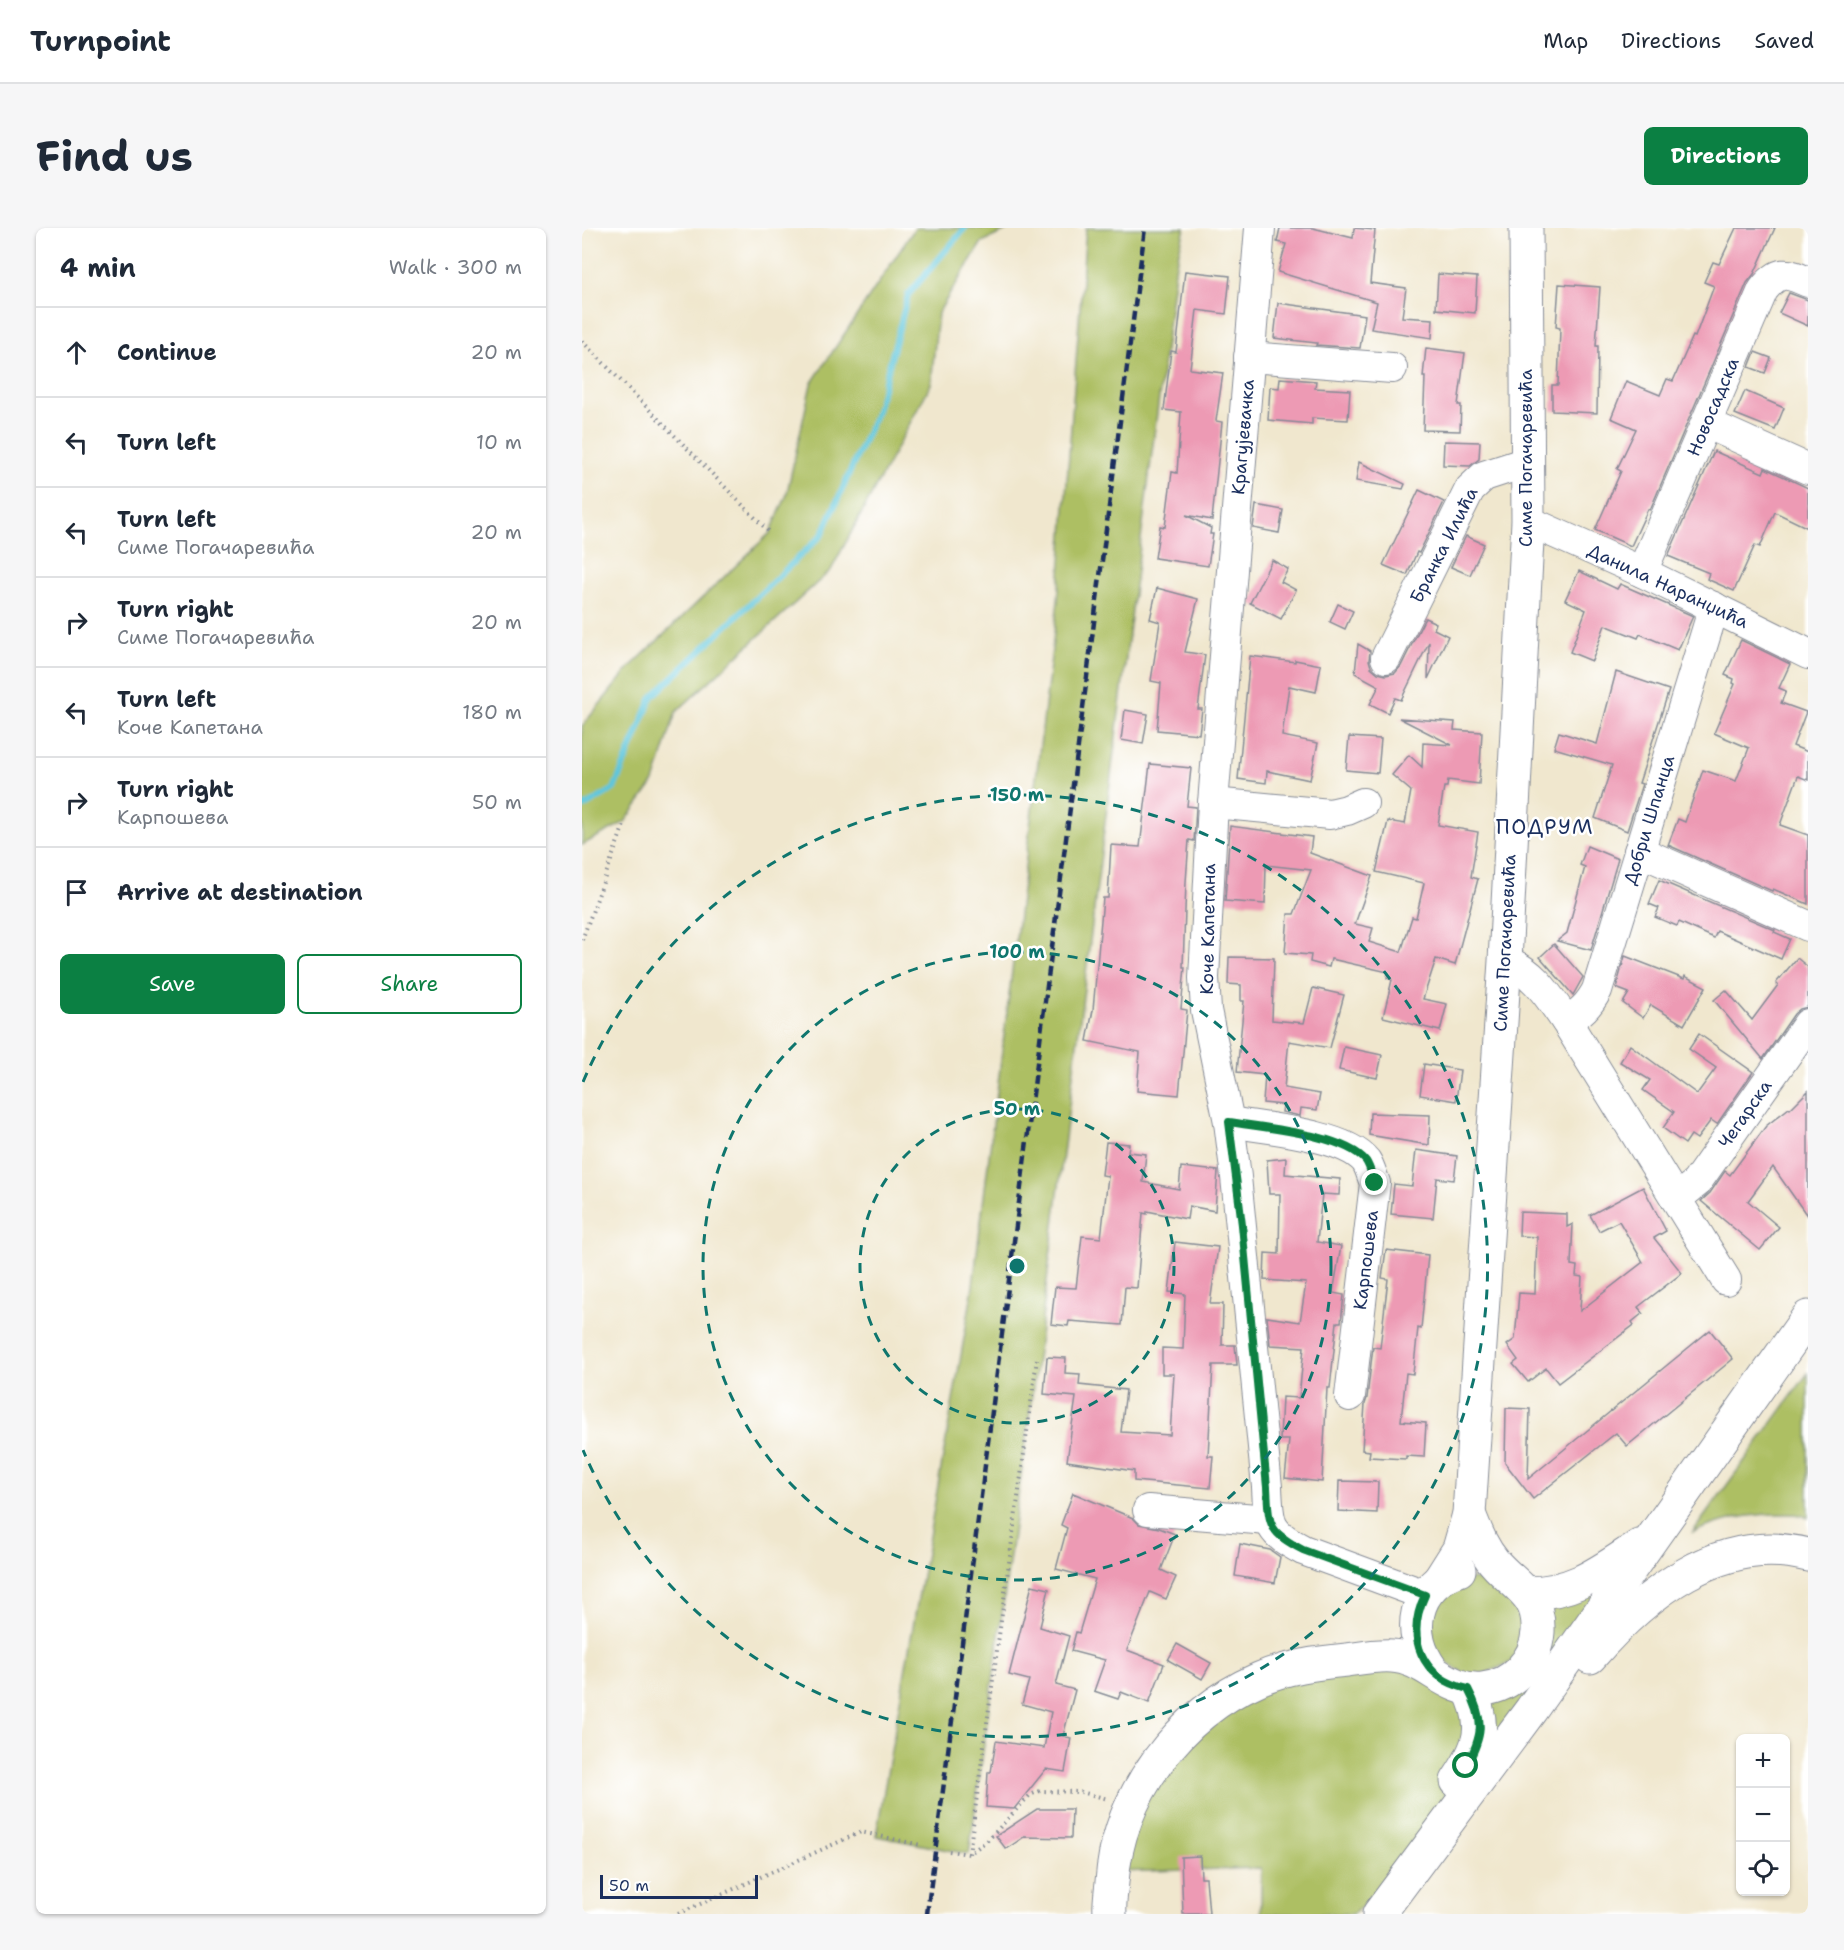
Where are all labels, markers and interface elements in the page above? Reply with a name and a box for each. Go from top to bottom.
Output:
text: Turnpoint [30,22,171,60]
text: Map [1543,27,1588,55]
text: Directions [1621,27,1721,55]
text: Saved [1754,27,1814,55]
button: Directions [1644,127,1808,185]
text: Find us [36,128,193,184]
text: 4 min [60,250,136,285]
text: Walk · 300 m [389,254,522,280]
icon: ahead [60,336,93,369]
text: Continue [117,338,217,367]
text: 20 m [471,339,522,365]
street label: Новосадска [1681,354,1745,460]
street label: Симе Погачаревића [1514,369,1538,547]
street label: Крагујевачка [1226,378,1260,496]
icon: left [60,426,93,459]
text: Turn left [117,428,216,457]
text: 10 m [476,429,522,455]
street label: Бранка Илића [1404,483,1484,607]
text: Turn left [117,505,216,534]
icon: left [60,516,93,549]
text: 20 m [471,519,522,545]
text: Симе Погачаревића [117,534,315,560]
street label: Данила Наранџића [1584,538,1752,634]
text: Turn right [117,595,234,624]
icon: right [60,606,93,639]
text: 20 m [471,609,522,635]
text: Симе Погачаревића [117,624,315,650]
text: Turn left [117,685,216,714]
icon: left [60,696,93,729]
text: 180 m [462,699,522,725]
text: Коче Капетана [117,714,263,740]
street label: Добри Шпанца [1618,752,1680,888]
text: Turn right [117,775,234,804]
text: 150 m [990,783,1045,807]
icon: right [60,786,93,819]
text: 50 m [472,789,522,815]
text: Карпошева [117,804,228,830]
district label: ПОДРУМ [1496,813,1594,841]
street label: Симе Погачаревића [1488,854,1522,1032]
street label: Коче Капетана [1195,863,1221,995]
icon: arrive [60,876,93,909]
text: Arrive at destination [117,878,363,907]
text: 100 m [989,940,1045,964]
button: Save [60,954,285,1014]
button: Share [297,954,522,1014]
street label: Чегарска [1713,1075,1777,1153]
text: 50 m [994,1097,1041,1121]
route end [1361,1169,1387,1195]
street label: Карпошева [1348,1209,1384,1311]
centre of rings [1007,1256,1027,1276]
map controls [1736,1734,1790,1896]
button: + [1736,1734,1790,1788]
route start [1452,1752,1478,1778]
button: − [1736,1788,1790,1842]
button: locate [1736,1842,1790,1896]
scale bar [600,1872,758,1900]
text: 50 m [609,1875,649,1896]

